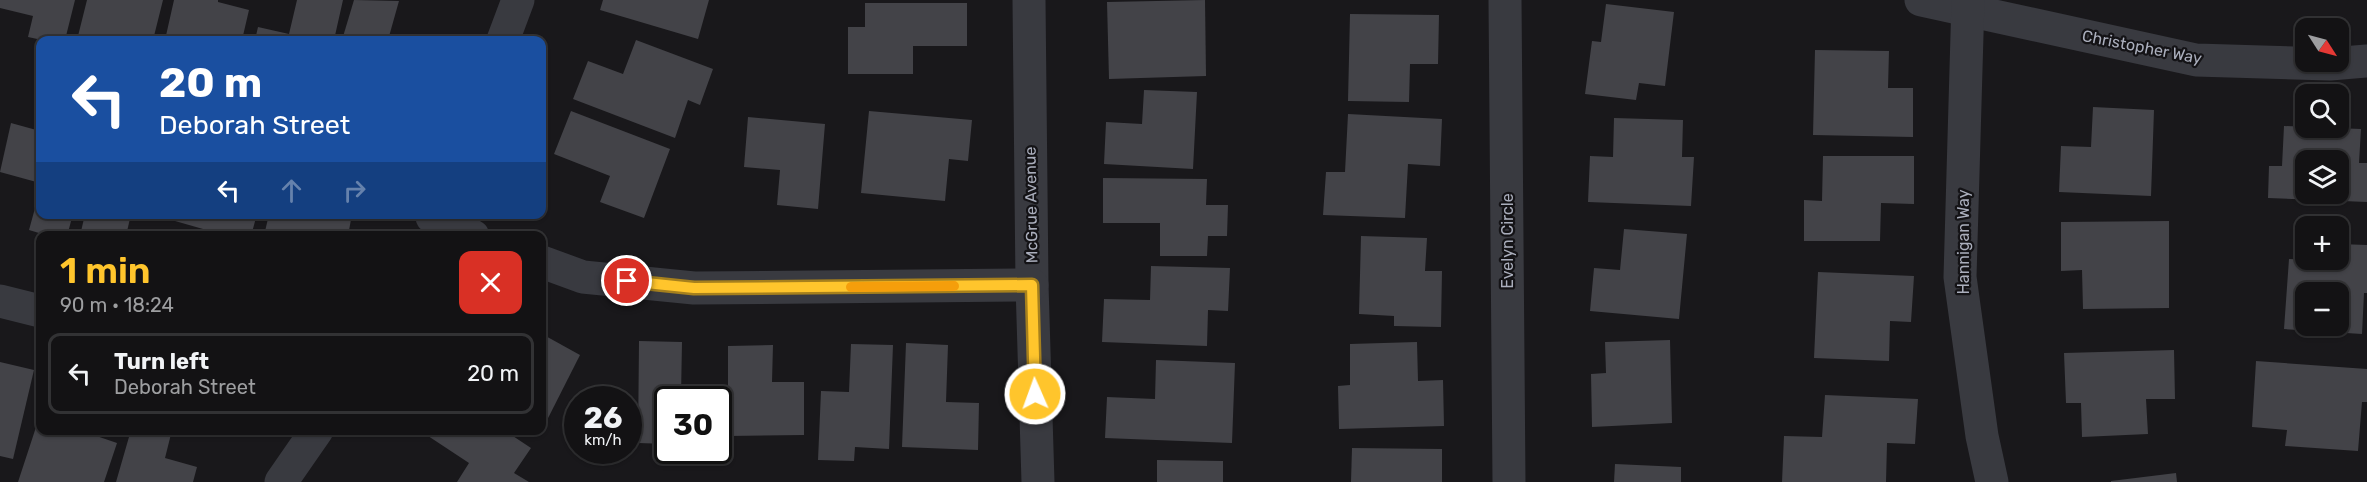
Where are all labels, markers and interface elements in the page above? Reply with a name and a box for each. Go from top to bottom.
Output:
north arrow [2295,18,2349,72]
map controls [2295,18,2349,336]
street label: Christopher Way [2081,26,2204,68]
text: 20 m [159,58,262,108]
icon: left [60,60,138,138]
button: search [2295,84,2349,138]
text: Deborah Street [159,109,350,141]
street label: McGrue Avenue [1020,146,1042,263]
button: layers [2295,150,2349,204]
icon: left [212,174,245,207]
icon: ahead [275,174,308,207]
icon: right [338,174,371,207]
street label: Hannigan Way [1954,189,1973,295]
street label: Evelyn Circle [1498,193,1517,289]
button: + [2295,216,2349,270]
text: 1 min [60,249,151,292]
button: close [459,251,522,314]
pin [601,255,652,306]
icon: arrive [610,264,643,297]
button: − [2295,282,2349,336]
text: 90 m · 18:24 [60,293,174,317]
text: Turn left [114,348,209,375]
icon: left [63,357,96,390]
text: 20 m [467,360,519,387]
position arrow [1003,362,1067,426]
text: Deborah Street [114,375,256,399]
speed limit sign: 30 [654,386,732,464]
text: 26 [583,400,623,436]
text: km/h [584,431,622,449]

